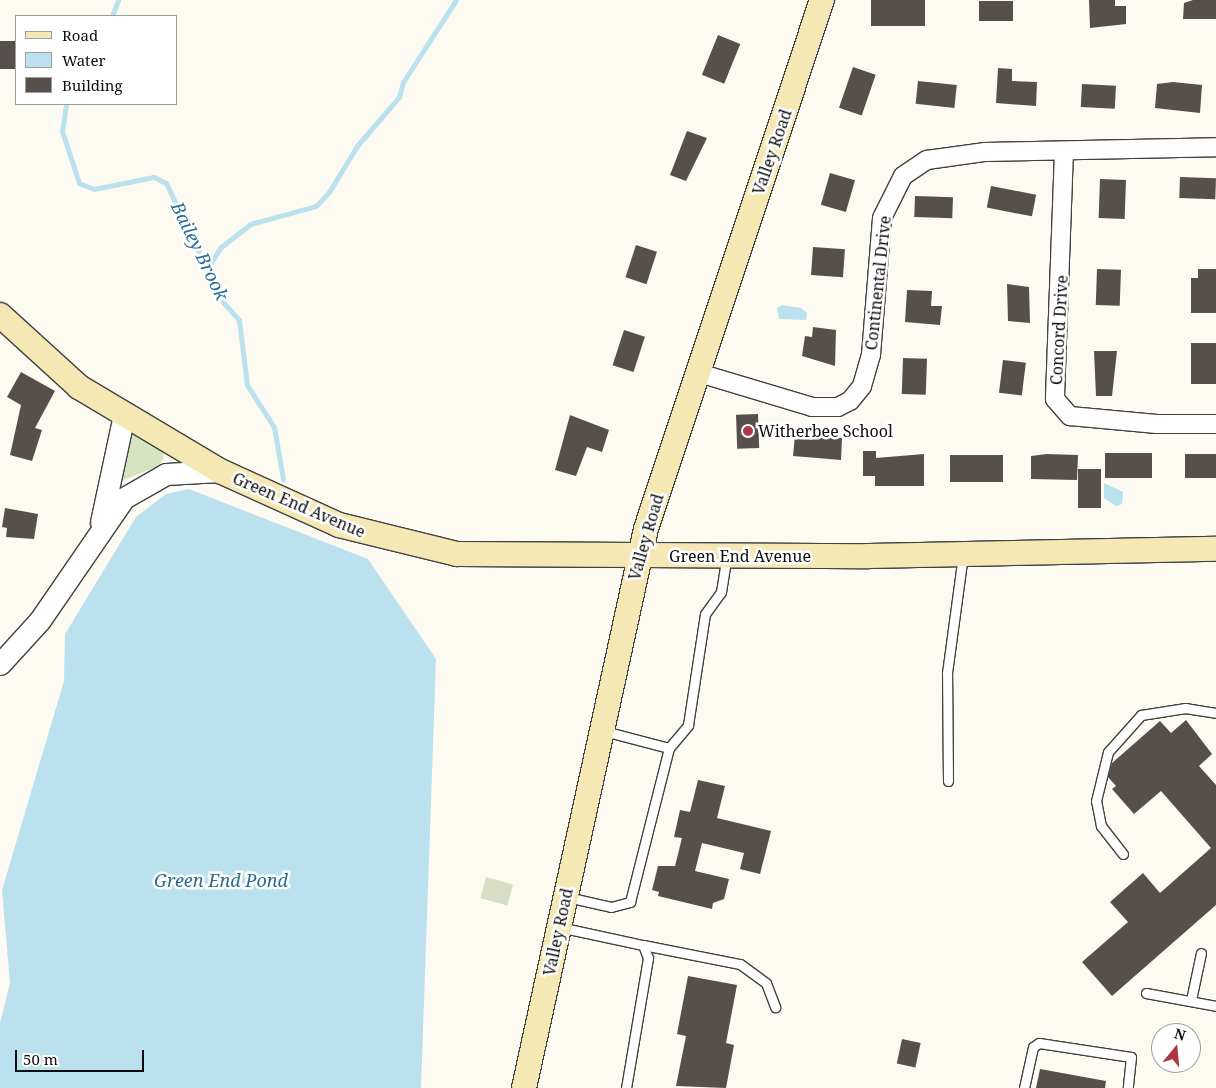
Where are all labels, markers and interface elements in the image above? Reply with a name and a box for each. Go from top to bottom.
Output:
legend [15,15,178,105]
text: Road [62,25,98,45]
text: Water [62,50,105,70]
text: Building [62,75,123,95]
street label: Valley Road [748,107,796,197]
water label: Bailey Brook [167,198,233,304]
street label: Continental Drive [861,215,895,351]
street label: Concord Drive [1047,275,1071,385]
place label: Witherbee School [758,421,893,441]
marker: Witherbee School [742,425,754,437]
street label: Green End Avenue [230,468,368,542]
street label: Valley Road [624,492,668,582]
street label: Green End Avenue [669,546,811,566]
water label: Green End Pond [154,869,288,891]
street label: Valley Road [539,886,577,978]
north arrow [1151,1023,1201,1073]
text: N [1172,1023,1188,1045]
scale bar [18,1040,146,1072]
text: 50 m [23,1049,58,1069]

